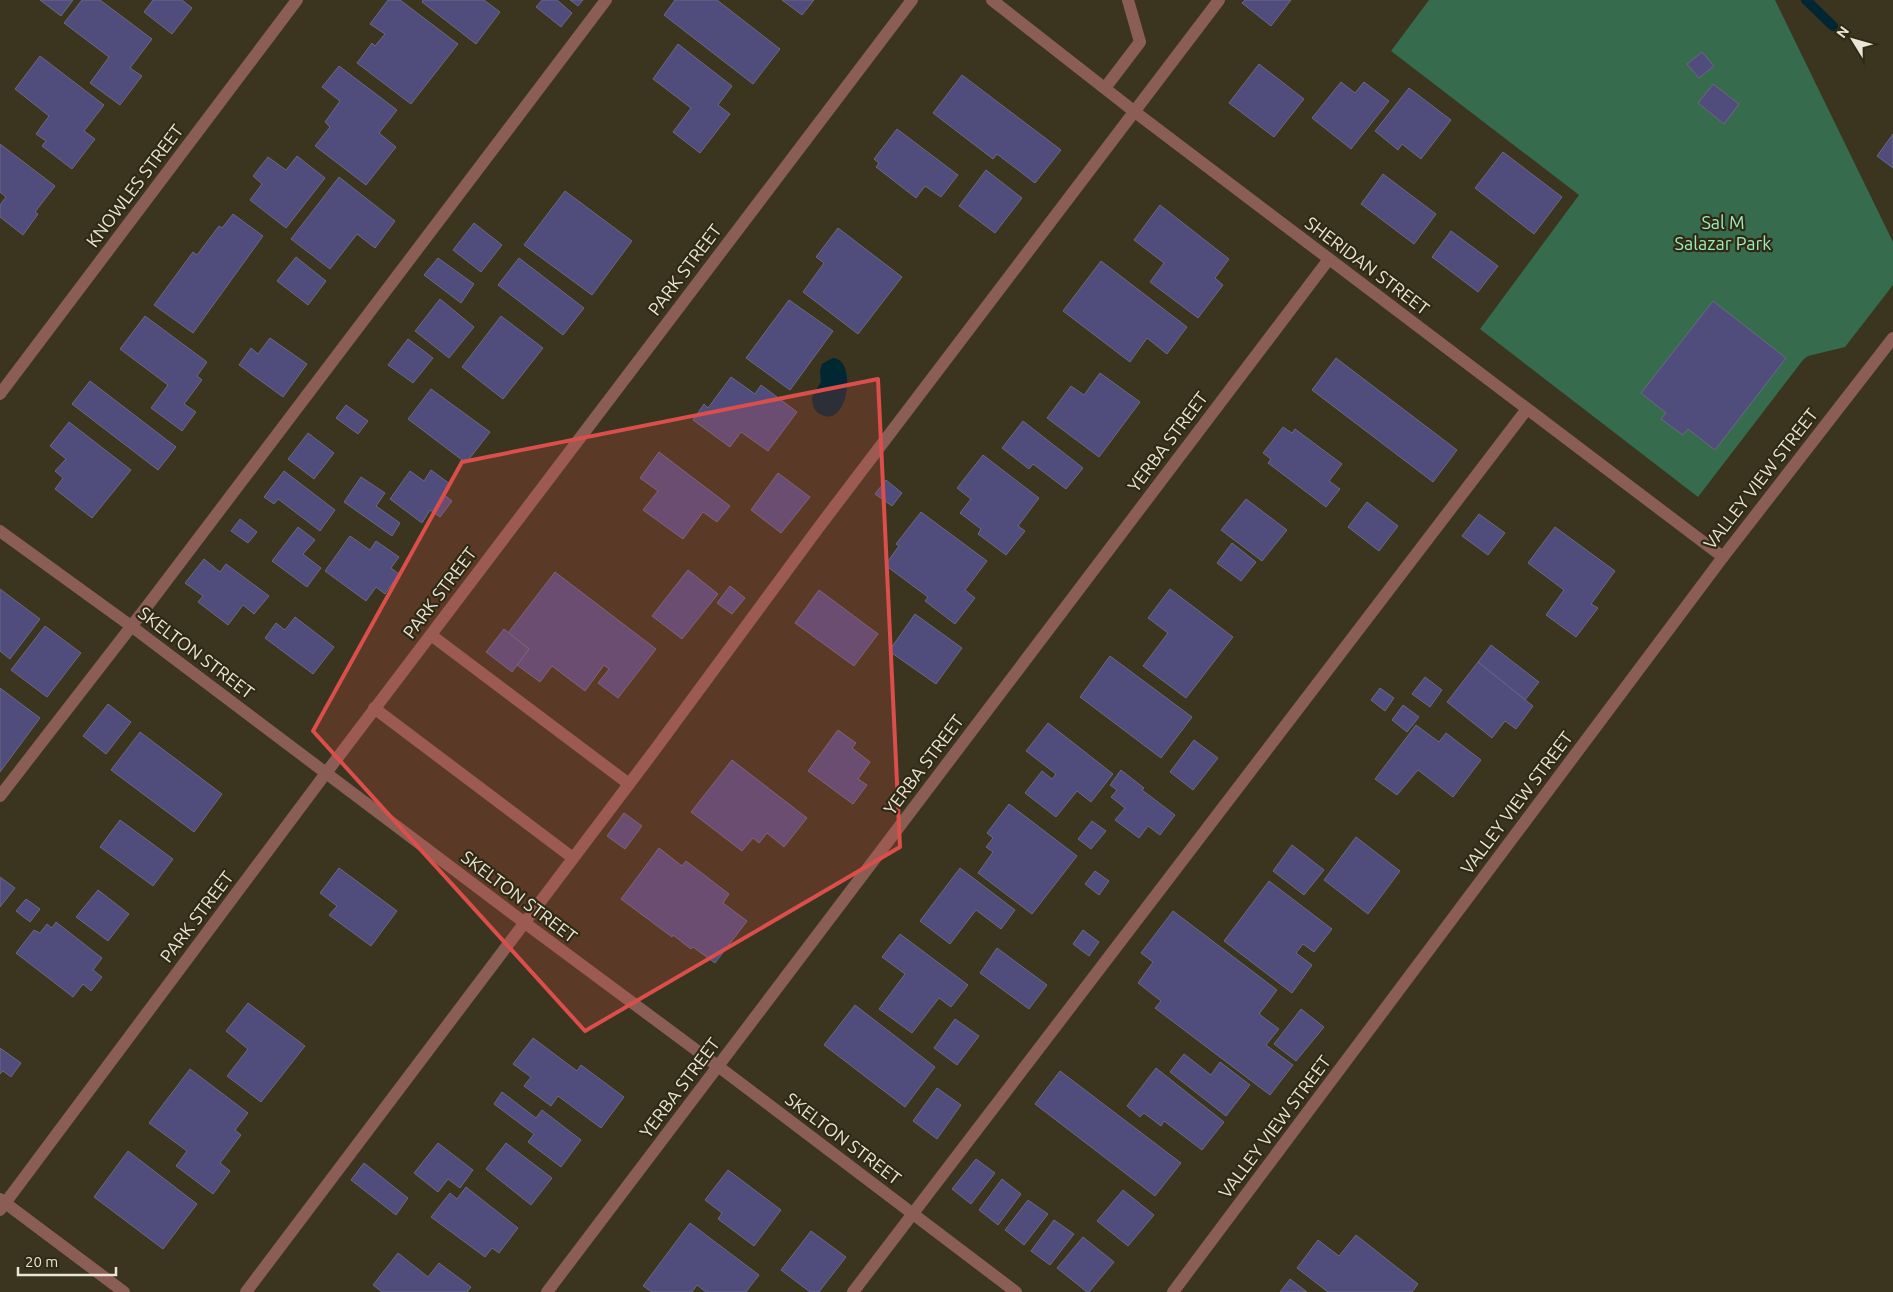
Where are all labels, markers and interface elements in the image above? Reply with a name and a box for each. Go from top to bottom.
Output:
north arrow [1828,15,1878,65]
text: N [1833,23,1852,41]
street label: KNOWLES STREET [82,120,187,251]
street label: SHERIDAN STREET [1302,212,1434,318]
park label: Sal M Salazar Park [1675,212,1771,253]
street label: PARK STREET [643,220,725,319]
street label: YERBA STREET [1123,388,1211,495]
street label: VALLEY VIEW STREET [1699,404,1821,553]
street label: PARK STREET [398,543,480,642]
street label: SKELTON STREET [135,602,258,702]
street label: YERBA STREET [879,711,967,818]
street label: VALLEY VIEW STREET [1456,727,1576,877]
street label: SKELTON STREET [458,846,581,946]
street label: PARK STREET [155,867,237,966]
street label: YERBA STREET [635,1034,723,1141]
street label: VALLEY VIEW STREET [1214,1051,1334,1201]
street label: SKELTON STREET [782,1088,905,1188]
scale bar [18,1244,115,1276]
text: 20 m [25,1253,58,1270]

